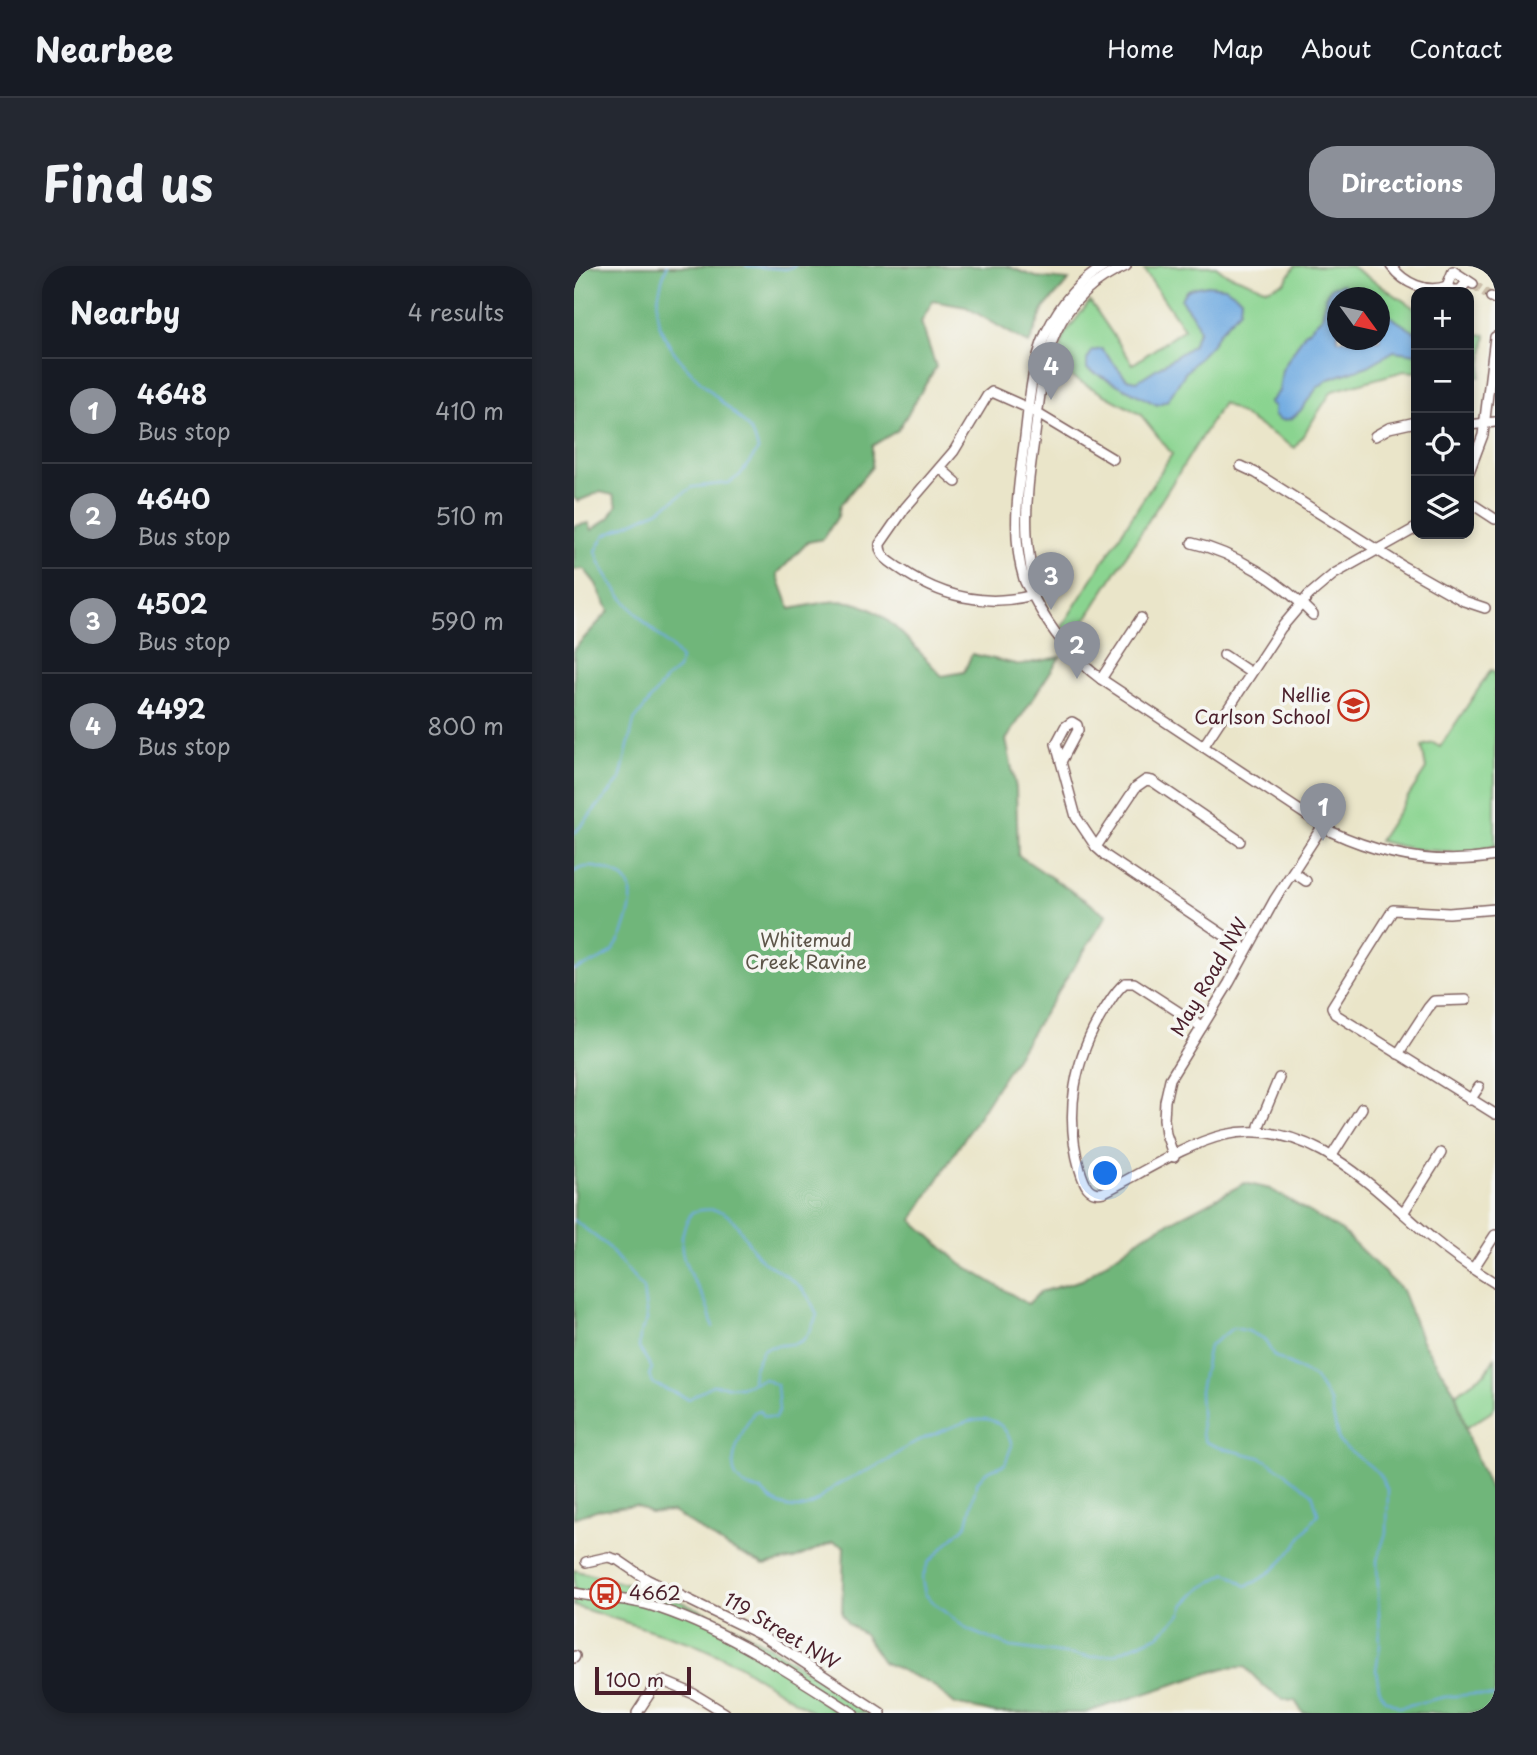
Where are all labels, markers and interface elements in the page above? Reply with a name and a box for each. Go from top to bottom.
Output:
text: Nearbee [35,23,173,73]
text: Home [1107,30,1174,66]
text: Map [1212,30,1263,66]
text: About [1301,30,1371,66]
text: Contact [1409,30,1502,66]
text: Find us [42,145,213,219]
button: Directions [1309,146,1495,218]
north arrow [1327,287,1390,350]
map controls [1411,287,1474,539]
button: + [1411,287,1474,350]
text: Nearby [70,289,180,334]
text: 4 results [408,294,504,329]
pin: 4 [1028,342,1074,400]
button: − [1411,350,1474,413]
text: 4648 [137,374,207,413]
text: 1 [88,393,99,428]
text: 410 m [435,393,504,428]
text: Bus stop [137,413,231,448]
button: locate [1411,413,1474,476]
button: layers [1411,476,1474,539]
text: 4640 [137,479,210,518]
text: 2 [85,498,101,533]
text: 510 m [435,498,504,533]
text: Bus stop [137,518,231,553]
pin: 3 [1028,552,1074,610]
text: 4502 [137,584,208,623]
text: 3 [85,603,101,638]
text: 590 m [430,603,504,638]
pin: 2 [1054,621,1100,679]
text: Bus stop [137,623,231,658]
place label: Nellie Carlson School [1194,680,1331,730]
text: 4492 [137,689,206,728]
school or university icon: Nellie Carlson School [1337,689,1371,723]
text: 4 [85,708,101,743]
text: 800 m [427,708,504,743]
text: Bus stop [137,728,231,763]
pin: 1 [1300,783,1346,841]
street label: May Road NW [1163,912,1254,1041]
park label: Whitemud Creek Ravine [745,925,867,975]
your location [1088,1156,1122,1190]
bus stop icon: 4662 [589,1576,623,1610]
place label: 4662 [629,1578,681,1606]
street label: 119 Street NW [719,1585,846,1676]
scale bar [595,1664,691,1696]
text: 100 m [606,1665,664,1693]

